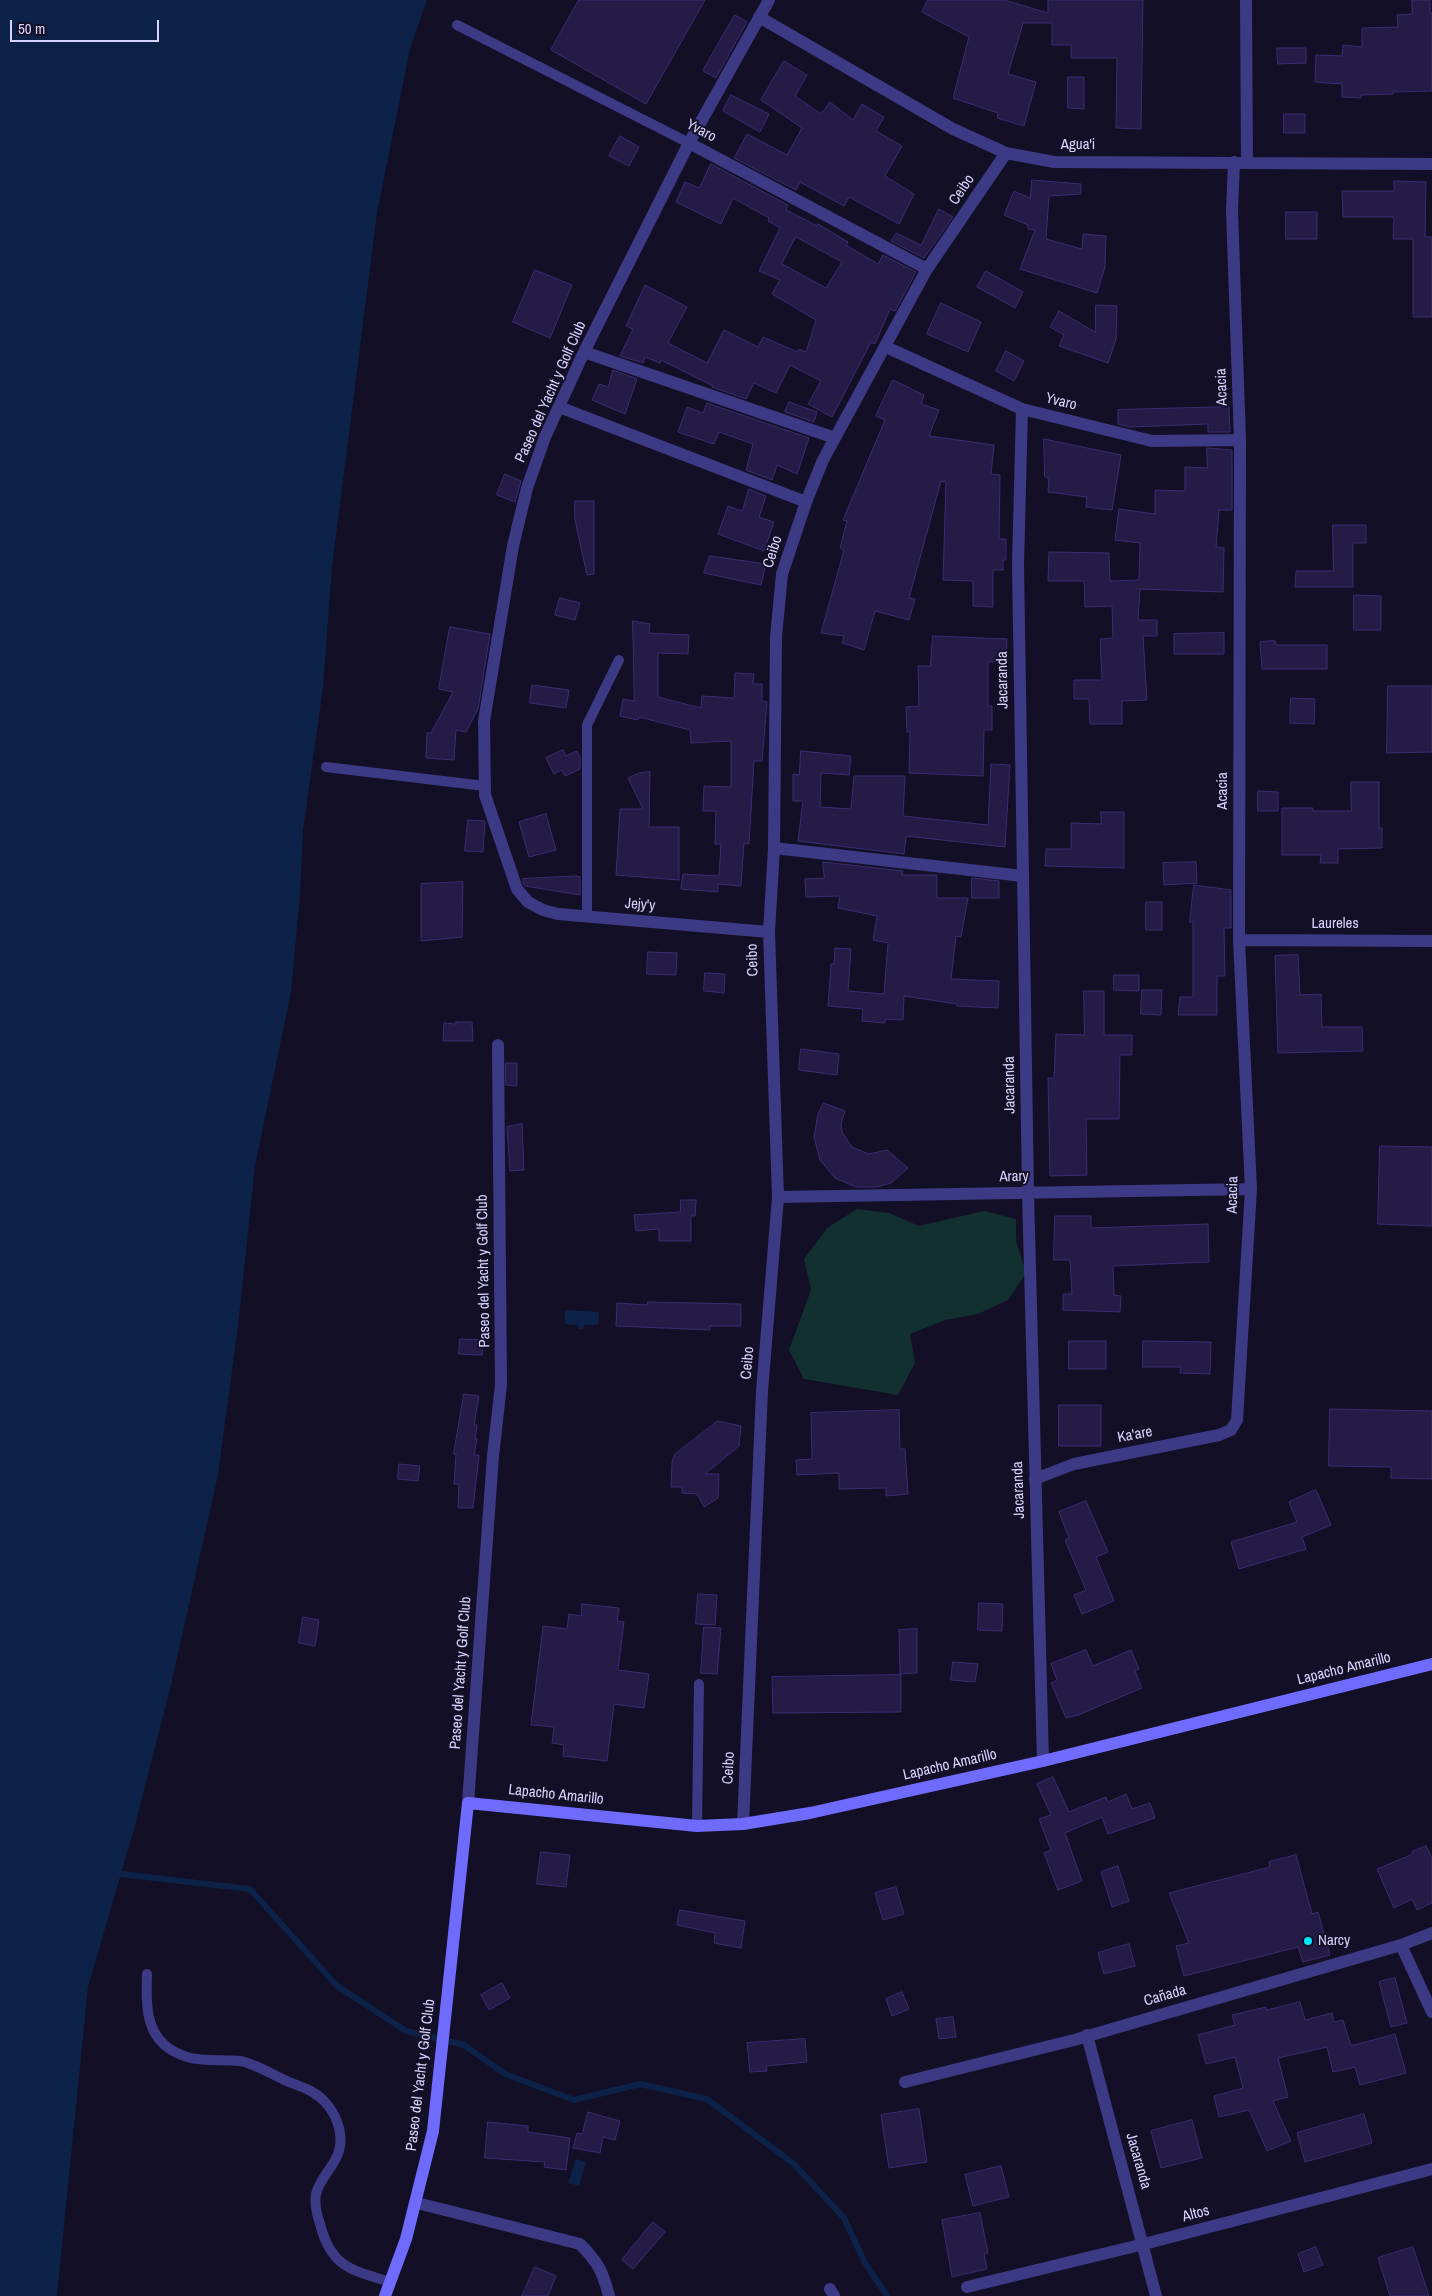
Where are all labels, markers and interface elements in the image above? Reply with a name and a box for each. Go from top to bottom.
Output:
scale bar [12,10,161,42]
text: 50 m [18,18,45,39]
street label: Yvaro [683,116,719,146]
street label: Agua'i [1061,136,1095,154]
street label: Ceibo [945,171,979,209]
street label: Paseo del Yacht y Golf Club [512,318,590,466]
street label: Acacia [1212,368,1232,406]
street label: Yvaro [1044,389,1078,415]
street label: Ceibo [760,534,786,570]
street label: Jacaranda [994,651,1012,709]
street label: Acacia [1214,772,1232,810]
street label: Jejy'y [624,895,656,915]
street label: Laureles [1311,915,1359,933]
street label: Ceibo [743,943,763,977]
street label: Jacaranda [1001,1056,1019,1114]
street label: Arary [999,1168,1029,1186]
street label: Acacia [1224,1176,1242,1214]
street label: Paseo del Yacht y Golf Club [474,1194,494,1348]
street label: Ceibo [738,1346,758,1380]
street label: Ka'are [1116,1423,1154,1447]
street label: Jacaranda [1009,1461,1029,1519]
street label: Paseo del Yacht y Golf Club [447,1596,475,1750]
street label: Lapacho Amarillo [1295,1649,1393,1689]
street label: Lapacho Amarillo [901,1745,999,1785]
street label: Ceibo [719,1751,739,1785]
street label: Lapacho Amarillo [507,1781,605,1809]
place label: Narcy [1318,1932,1350,1950]
marker: Narcy [1302,1935,1314,1947]
street label: Cañada [1142,1981,1188,2011]
street label: Paseo del Yacht y Golf Club [403,1998,439,2152]
street label: Jacaranda [1121,2131,1155,2191]
street label: Altos [1180,2202,1212,2226]

